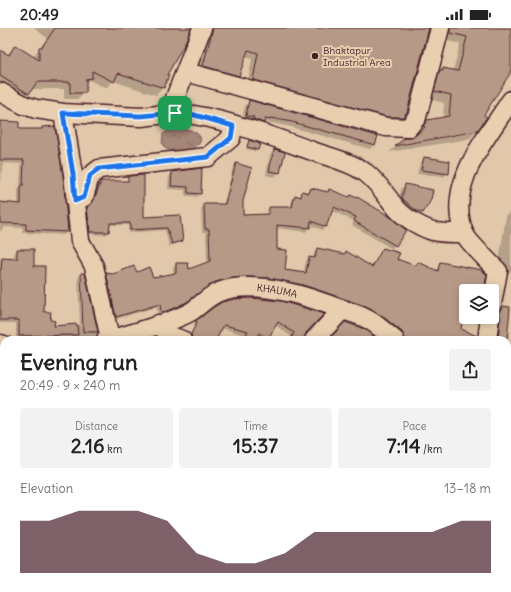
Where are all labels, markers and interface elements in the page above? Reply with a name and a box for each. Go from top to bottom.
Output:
text: 20:49 [20,5,59,24]
place label: Bhaktapur Industrial Area [323,44,391,69]
marker: Bhaktapur Industrial Area [310,51,320,61]
pin [158,96,192,130]
icon: arrive [164,102,186,124]
street label: KHAUMA [256,281,299,301]
map controls [459,284,499,324]
button: layers [459,284,499,324]
text: Evening run [20,348,138,376]
button: share [449,349,491,391]
text: 20:49 · 9 × 240 m [20,377,120,394]
text: Distance [75,419,118,433]
text: Time [244,419,267,433]
text: Pace [403,419,426,433]
text: 2.16 [71,433,104,458]
text: 15:37 [233,433,278,458]
text: 7:14 [387,433,420,458]
text: km [104,442,122,456]
text: /km [420,442,442,456]
text: Elevation [20,480,73,497]
text: 13–18 m [444,480,491,497]

